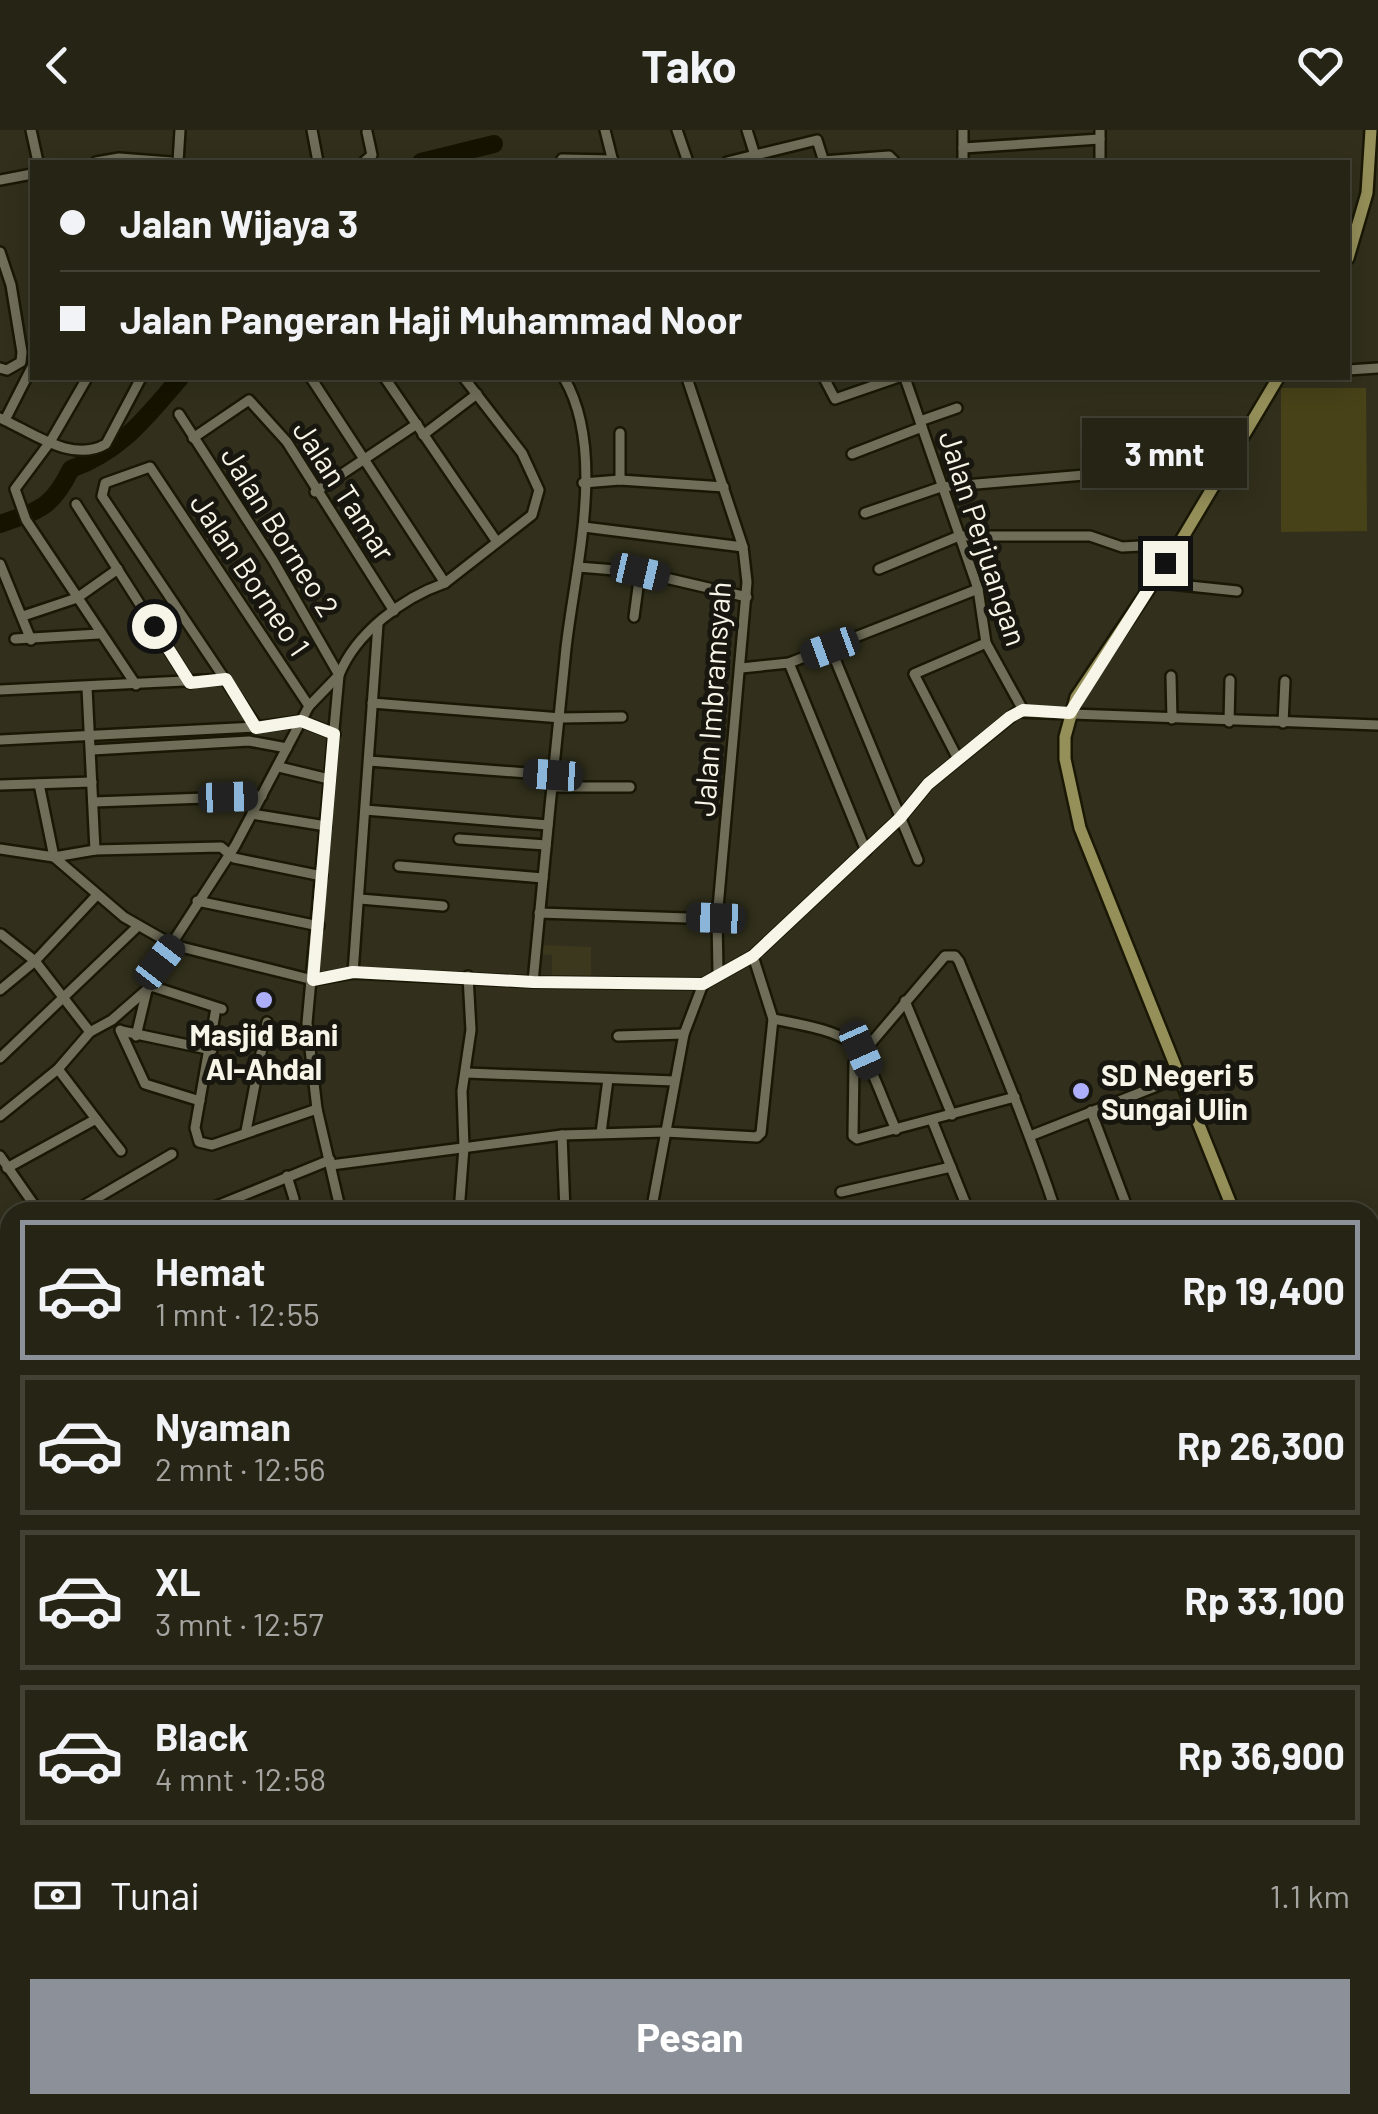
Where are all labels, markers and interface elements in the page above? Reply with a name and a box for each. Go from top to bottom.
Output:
icon: back [30,38,85,93]
text: Tako [641,38,737,92]
icon: heart [1293,38,1348,93]
text: Jalan Wijaya 3 [120,200,358,246]
text: Jalan Pangeran Haji Muhammad Noor [120,296,742,342]
street label: Jalan Tamar [286,413,404,567]
callout: 3 mnt [1082,418,1248,488]
street label: Jalan Perjuangan [932,426,1036,650]
text: 3 mnt [1124,434,1205,472]
street label: Jalan Borneo 2 [214,439,348,623]
street label: Jalan Borneo 1 [184,486,318,662]
route end [1143,541,1188,586]
car [607,551,673,593]
street label: Jalan Imbramsyah [685,580,737,818]
route start [132,604,177,649]
car [797,624,863,672]
car [522,758,584,792]
car [197,781,259,813]
car [685,902,747,934]
car [130,929,190,995]
marker: Masjid Bani Al-Ahdal [253,989,275,1011]
place label: Masjid Bani Al-Ahdal [189,1016,339,1086]
car [835,1016,887,1084]
place label: SD Negeri 5 Sungai Ulin [1101,1056,1254,1126]
marker: SD Negeri 5 Sungai Ulin [1070,1080,1092,1102]
icon: car [35,1245,125,1335]
text: Hemat [155,1248,265,1294]
text: Rp 19,400 [1182,1267,1345,1313]
text: 1 mnt · 12:55 [155,1294,320,1332]
icon: car [35,1400,125,1490]
text: Nyaman [155,1403,291,1449]
text: Rp 26,300 [1177,1422,1345,1468]
text: 2 mnt · 12:56 [155,1449,326,1487]
icon: car [35,1555,125,1645]
text: XL [155,1558,201,1604]
text: Rp 33,100 [1185,1577,1345,1623]
text: 3 mnt · 12:57 [155,1604,324,1642]
icon: car [35,1710,125,1800]
text: Black [155,1713,249,1759]
text: Rp 36,900 [1178,1732,1345,1778]
text: 4 mnt · 12:58 [155,1759,326,1797]
icon: cash [30,1868,85,1923]
text: Tunai [110,1872,200,1918]
text: 1.1 km [1270,1876,1350,1914]
button: Pesan [30,1979,1350,2094]

